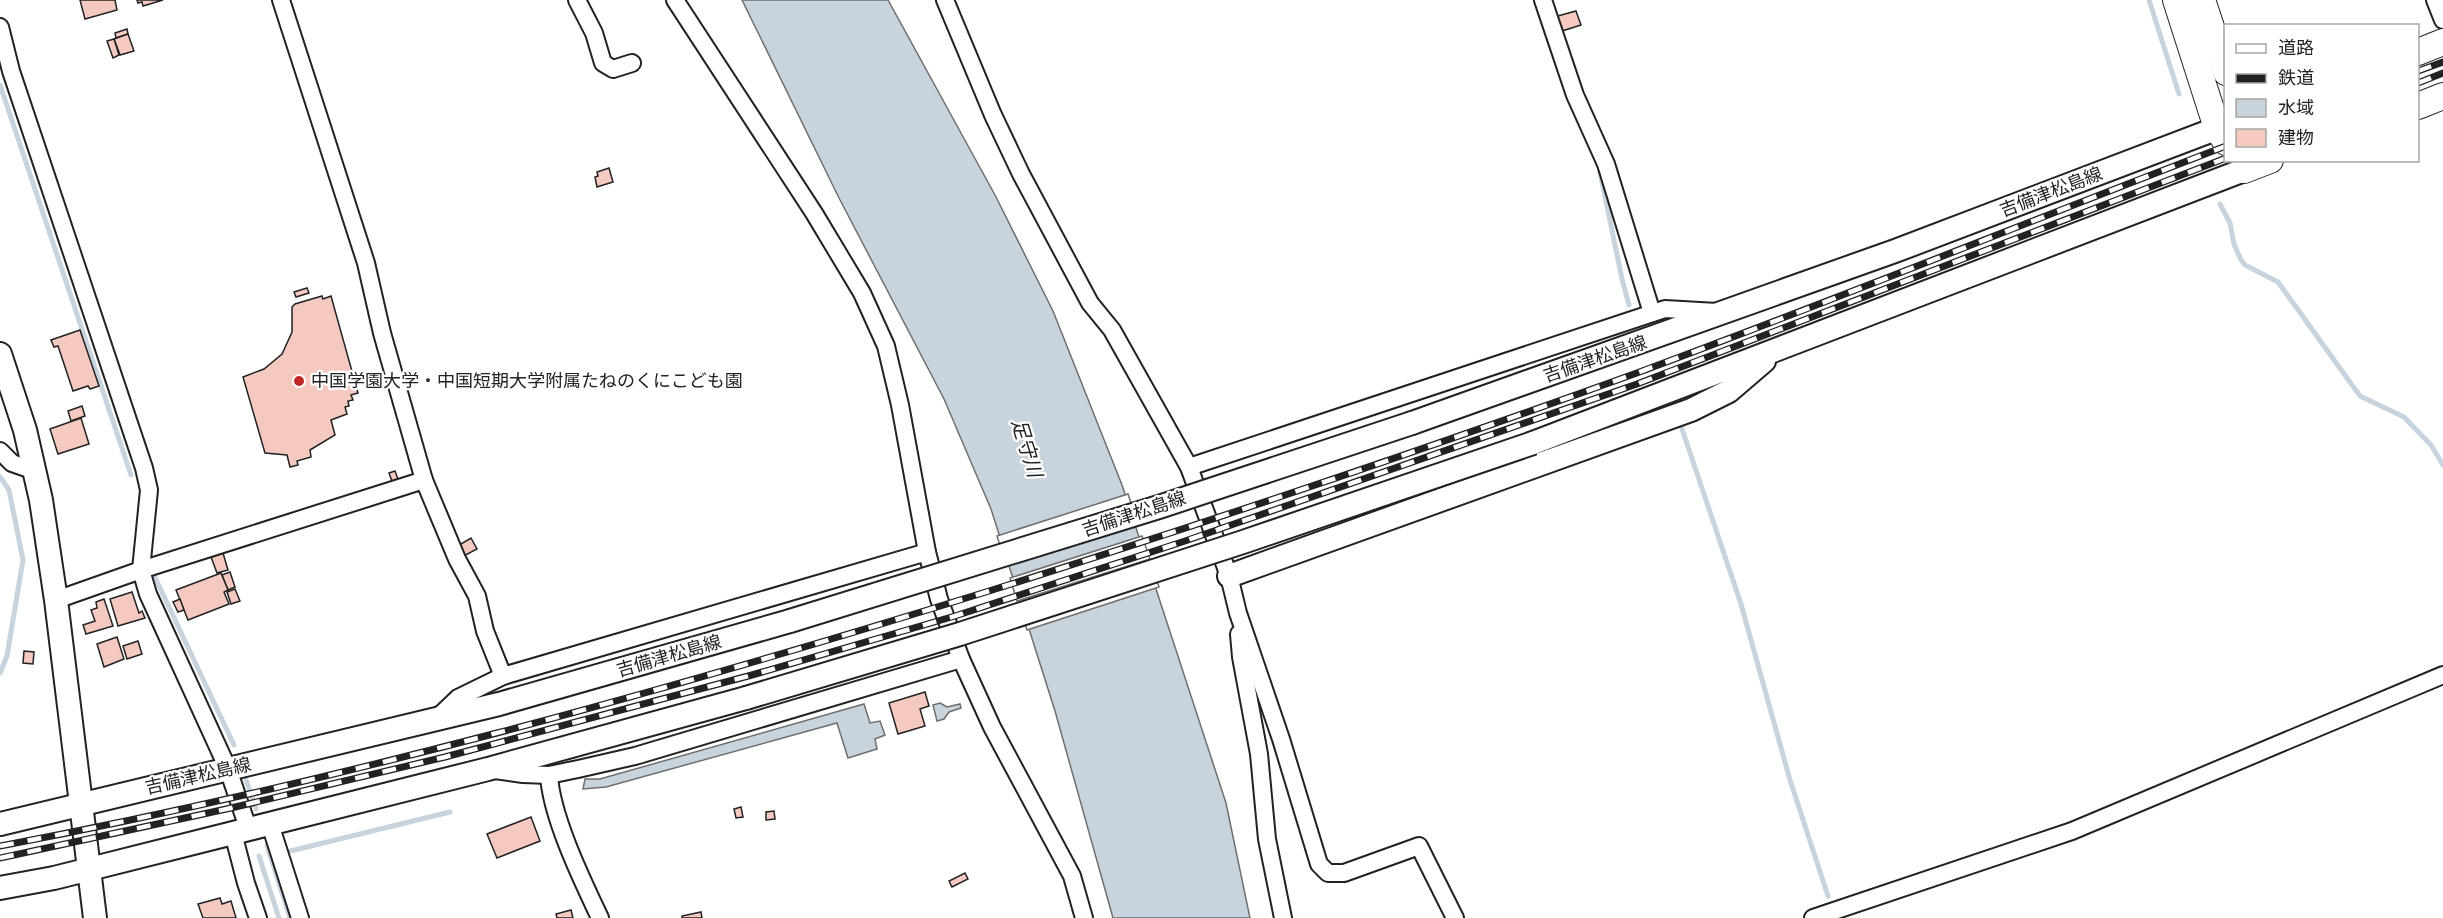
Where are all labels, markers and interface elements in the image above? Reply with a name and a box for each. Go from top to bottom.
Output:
legend [2224,24,2419,162]
text: 道路 [2278,36,2314,59]
text: 鉄道 [2278,66,2314,89]
text: 水域 [2278,96,2314,119]
text: 建物 [2278,126,2314,149]
street label: 吉備津松島線 [1996,161,2105,222]
street label: 吉備津松島線 [1540,330,1650,387]
place label: 中国学園大学・中国短期大学附属たねのくにこども園 [311,369,743,392]
marker: 中国学園大学・中国短期大学附属たねのくにこども園 [292,374,306,388]
water label: 足守川 [1006,416,1049,482]
street label: 吉備津松島線 [1079,486,1189,541]
street label: 吉備津松島線 [614,630,724,681]
street label: 吉備津松島線 [143,752,253,799]

